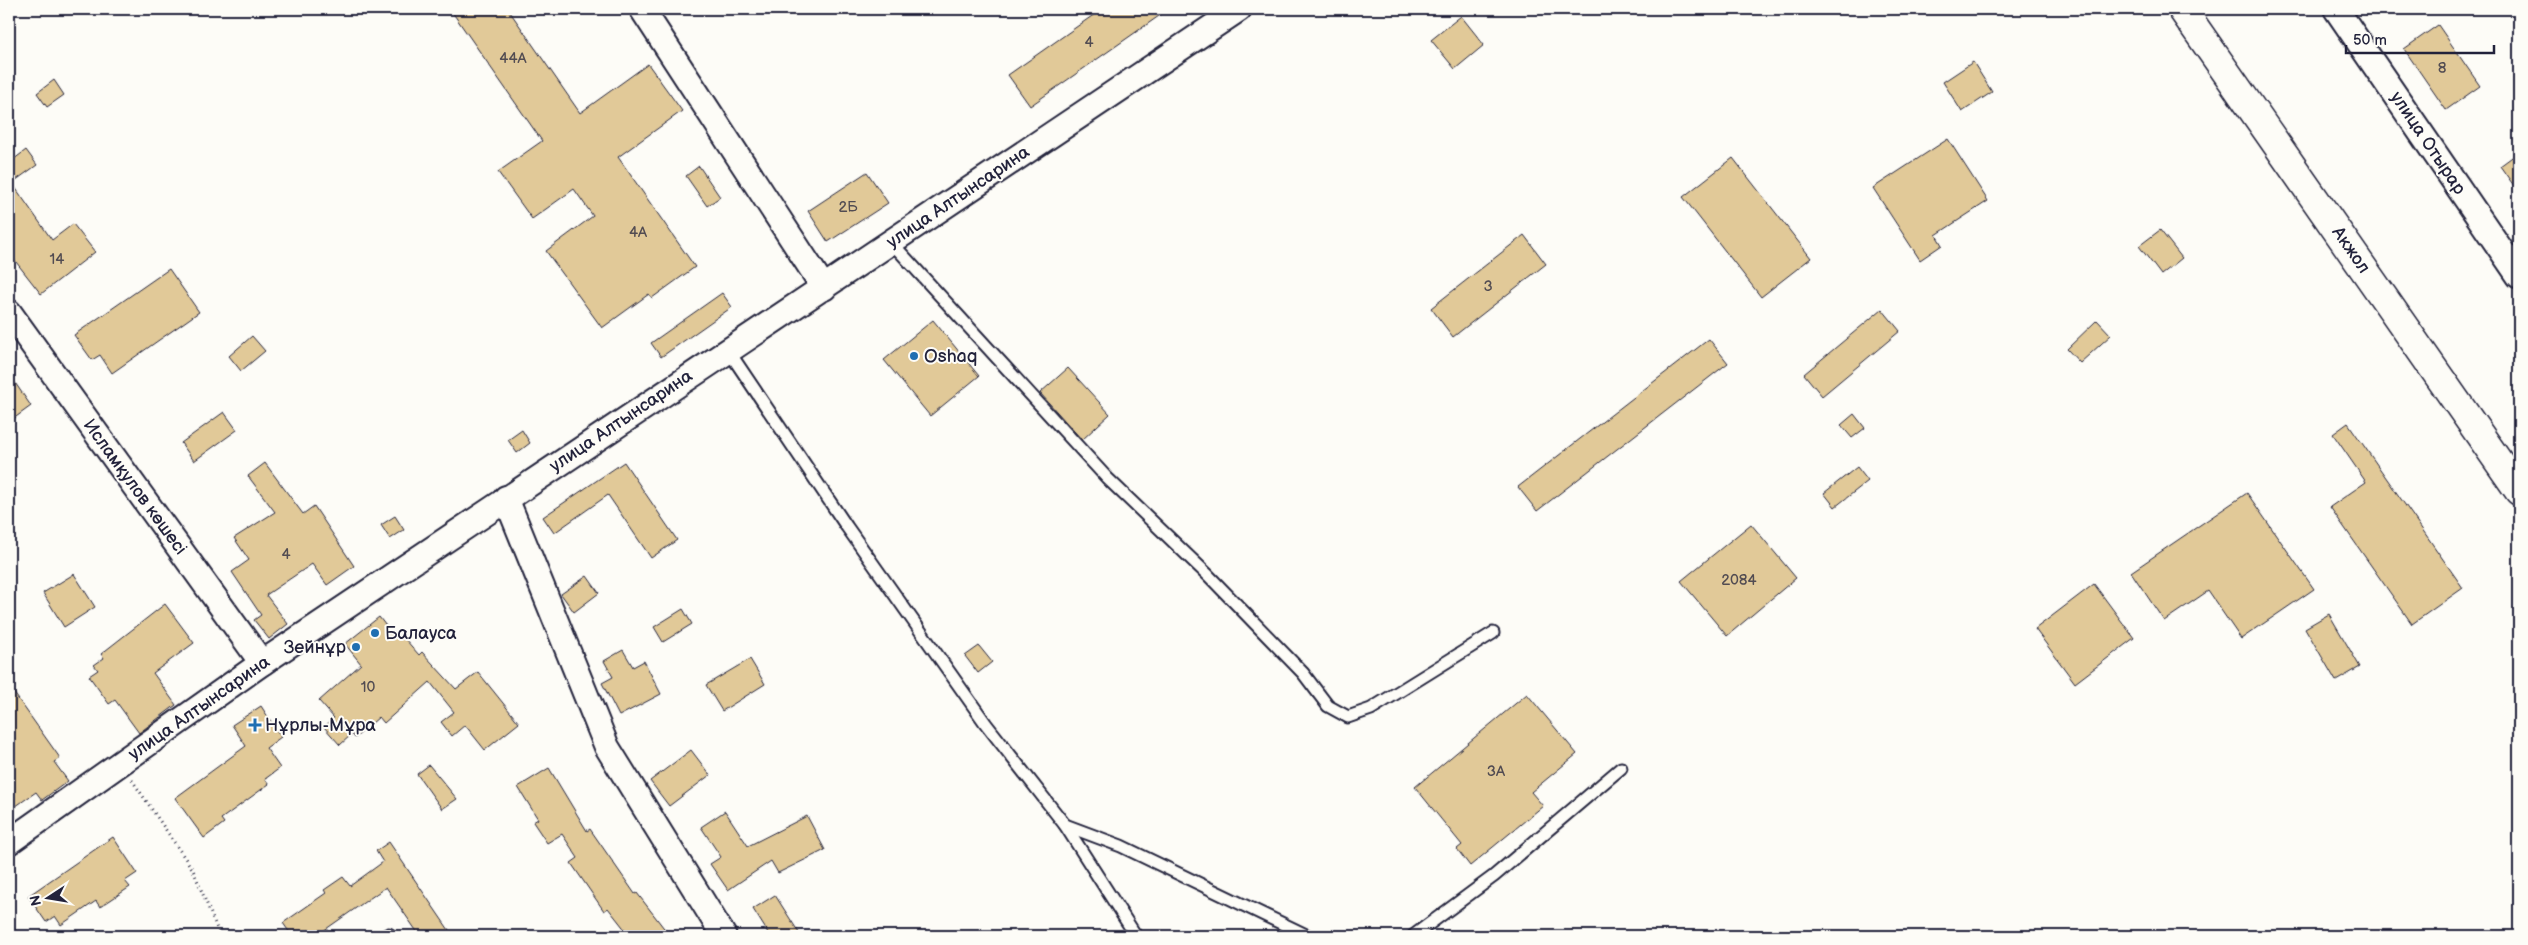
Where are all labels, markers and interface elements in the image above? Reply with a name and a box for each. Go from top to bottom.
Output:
scale bar [2346,22,2493,54]
text: 50 m [2353,31,2387,50]
house number: 4 [1084,33,1094,52]
house number: 44А [499,49,528,68]
house number: 8 [2438,59,2447,78]
street label: улица Отырар [2386,87,2470,199]
street label: улица Алтынсарина [883,141,1034,253]
house number: 2Б [838,198,858,217]
street label: Акжол [2327,222,2375,277]
house number: 4А [629,223,648,242]
house number: 14 [50,250,64,269]
house number: 3 [1483,277,1493,296]
place label: Oshaq [924,346,977,367]
marker: Oshaq [908,350,920,362]
street label: улица Алтынсарина [546,365,697,477]
street label: Исламқулов көшесі [79,415,191,559]
house number: 4 [281,545,291,564]
house number: 2084 [1721,571,1757,590]
place label: Балауса [385,623,457,644]
marker: Балауса [369,627,381,639]
place label: Зейнұр [284,637,346,658]
marker: Зейнұр [350,641,362,653]
street label: улица Алтынсарина [124,651,274,765]
house number: 10 [361,678,375,697]
place label: Нұрлы-Мұра [265,715,376,736]
marker: Нұрлы-Мұра [249,719,261,731]
house number: 3А [1487,762,1506,781]
north arrow [22,872,72,922]
text: N [26,894,45,908]

